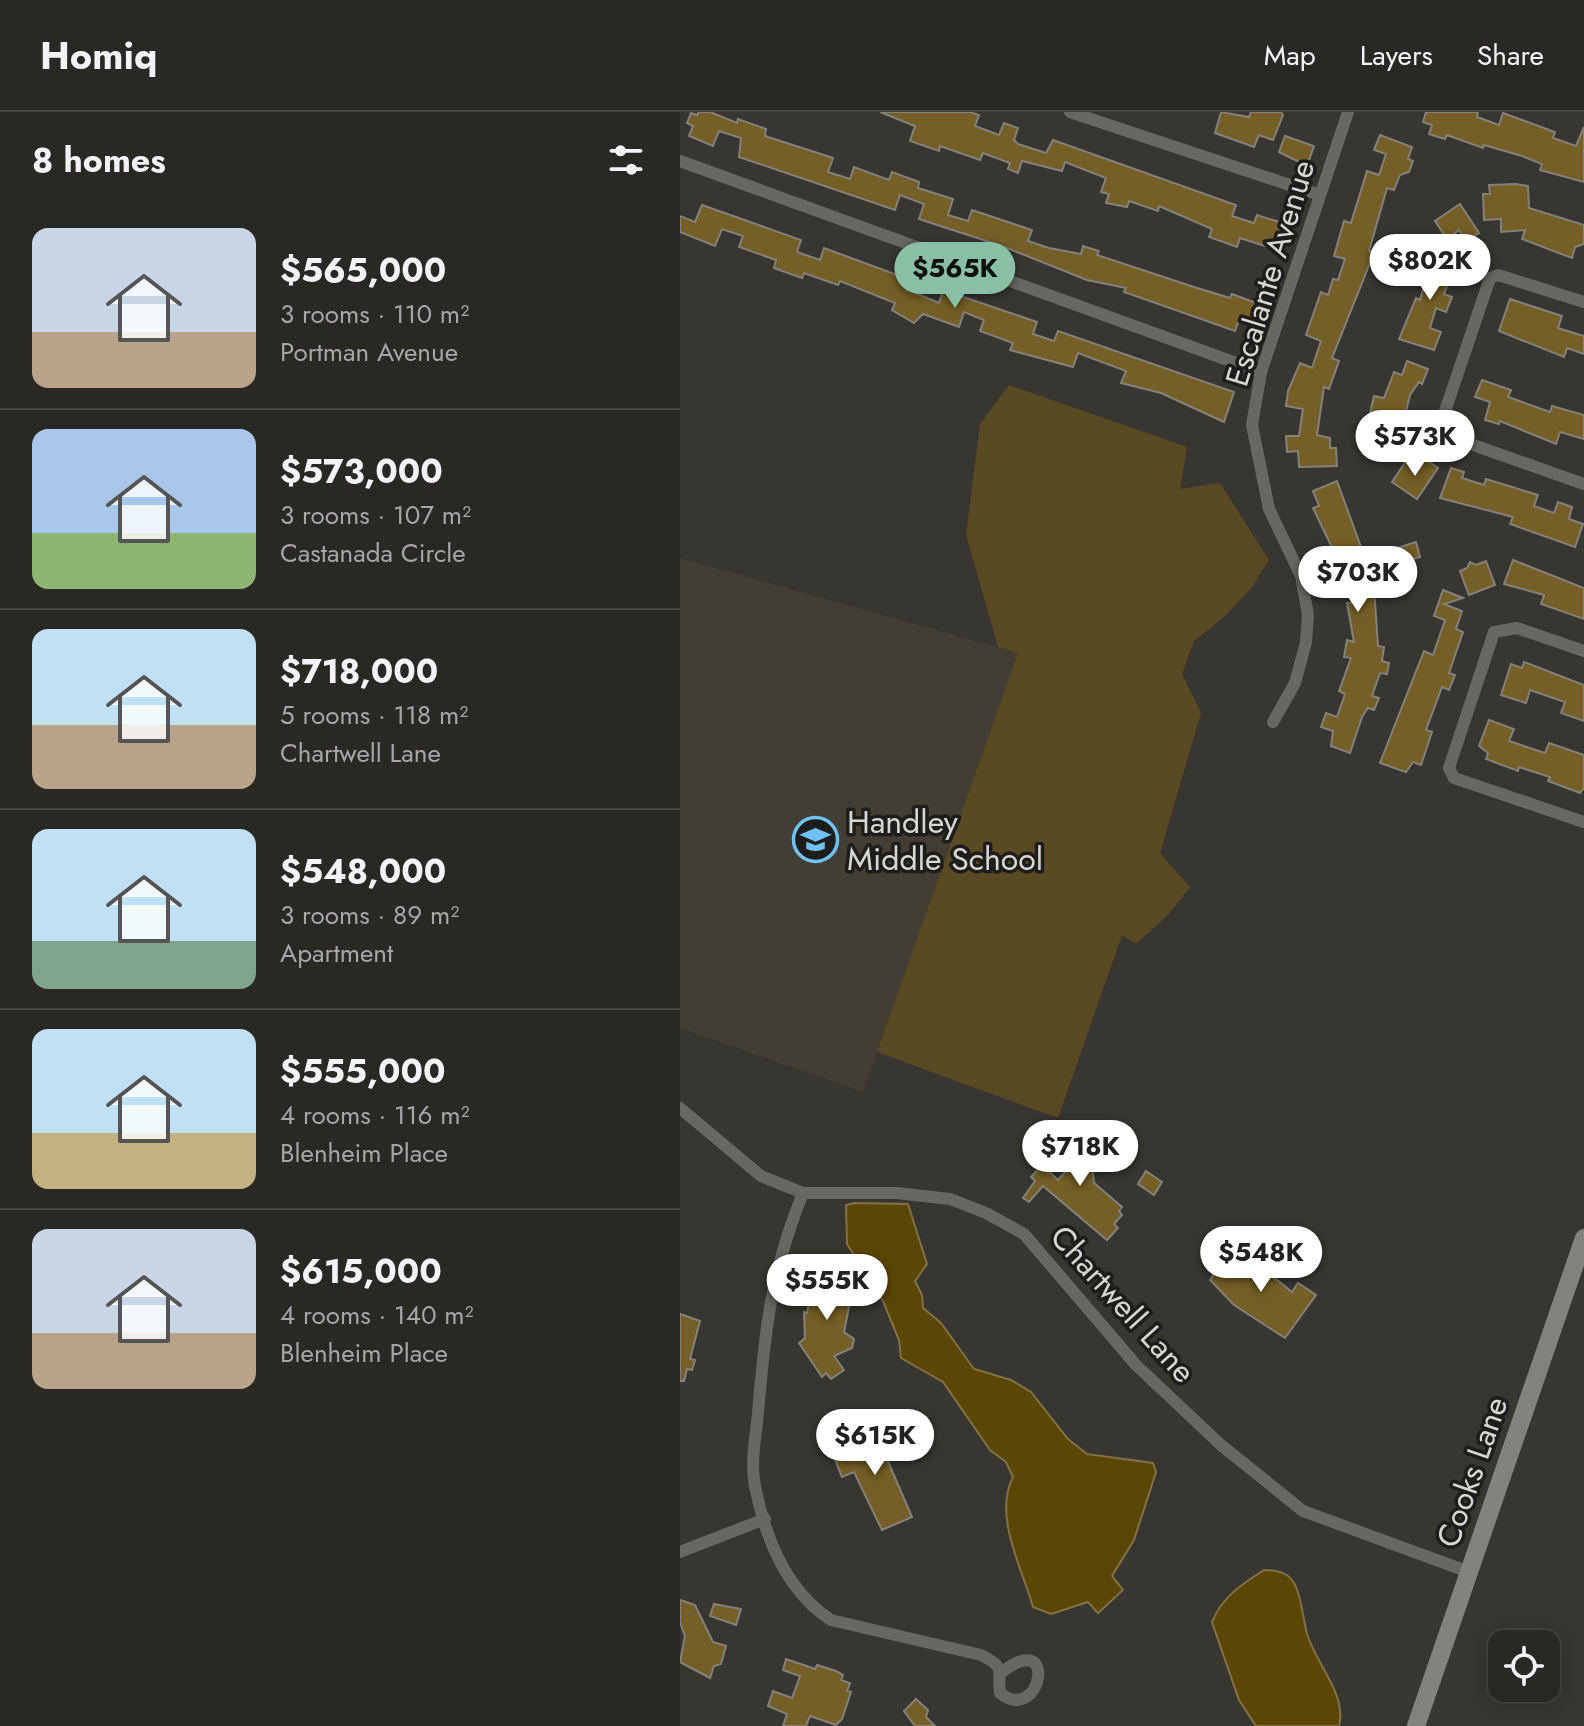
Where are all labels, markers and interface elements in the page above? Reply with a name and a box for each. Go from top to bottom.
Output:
text: Homiq [40,28,157,83]
text: Map [1264,35,1316,76]
text: Layers [1360,35,1433,76]
text: Share [1477,35,1544,76]
text: 8 homes [32,136,166,185]
icon: filters [604,138,648,182]
street label: Escalante Avenue [1214,154,1326,392]
pin: $802K [1374,234,1486,302]
text: $802K [1388,241,1472,279]
pin: $565K [899,242,1011,310]
text: $565,000 [280,246,446,295]
text: $565K [912,249,998,287]
icon: home [96,260,192,356]
text: 3 rooms · 110 m² [280,295,469,333]
text: Portman Avenue [280,333,458,371]
pin: $573K [1359,410,1471,478]
text: $573K [1374,417,1456,455]
text: $573,000 [280,447,443,496]
icon: home [96,461,192,557]
text: 3 rooms · 107 m² [280,496,471,534]
text: Castanada Circle [280,534,466,572]
pin: $703K [1302,546,1414,614]
text: $703K [1316,553,1400,591]
text: $718,000 [280,647,438,696]
icon: home [96,661,192,757]
text: 5 rooms · 118 m² [280,696,468,734]
text: Chartwell Lane [280,734,441,772]
place label: Handley Middle School [847,799,1043,882]
school or university icon: Handley Middle School [792,816,840,864]
text: $548,000 [280,847,446,896]
icon: home [96,861,192,957]
text: 3 rooms · 89 m² [280,896,459,934]
text: Apartment [280,934,393,972]
text: $555,000 [280,1047,445,1096]
icon: home [96,1061,192,1157]
text: 4 rooms · 116 m² [280,1096,470,1134]
pin: $718K [1024,1120,1136,1188]
text: $718K [1040,1127,1120,1165]
text: Blenheim Place [280,1134,448,1172]
street label: Chartwell Lane [1040,1215,1206,1393]
pin: $548K [1205,1226,1317,1294]
text: $548K [1218,1233,1304,1271]
text: $615,000 [280,1247,442,1296]
pin: $555K [771,1254,883,1322]
icon: home [96,1261,192,1357]
text: $555K [785,1261,869,1299]
text: 4 rooms · 140 m² [280,1296,474,1334]
text: Blenheim Place [280,1334,448,1372]
street label: Cooks Lane [1425,1391,1519,1553]
pin: $615K [819,1409,931,1477]
text: $615K [834,1416,916,1454]
map controls [1488,1630,1560,1702]
button: locate [1488,1630,1560,1702]

